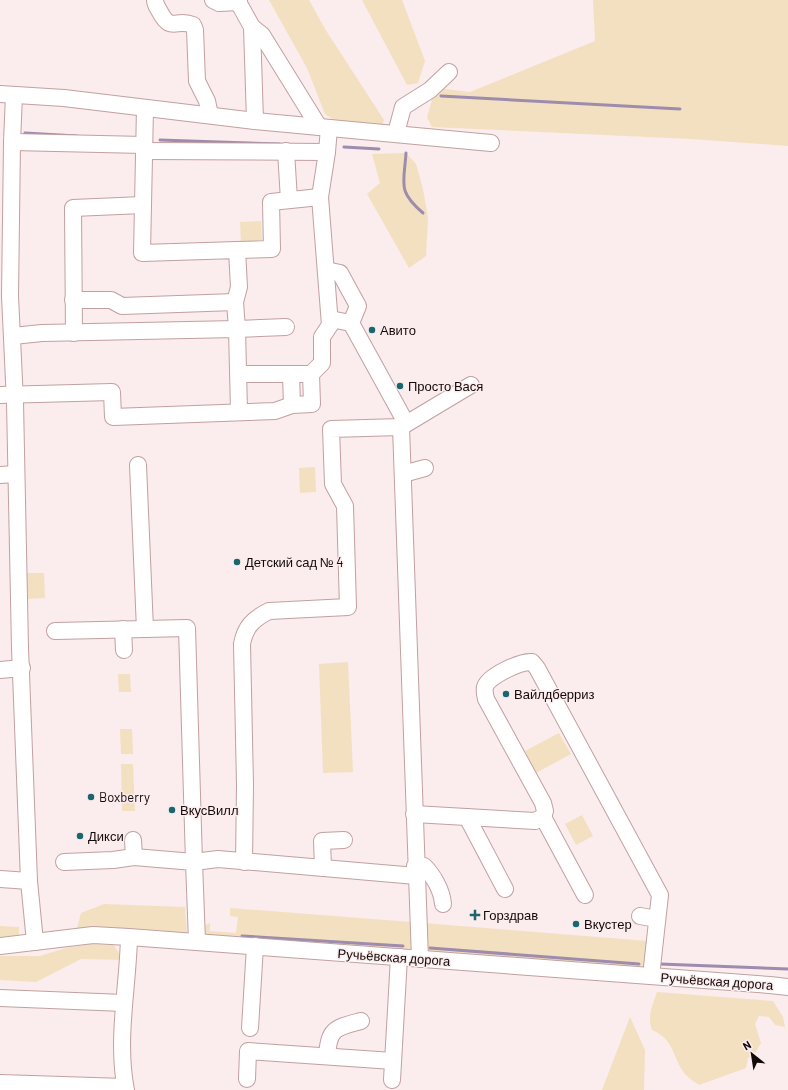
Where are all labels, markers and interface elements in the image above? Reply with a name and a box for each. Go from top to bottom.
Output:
place label: Авито [380,322,416,338]
marker: Авито [367,325,377,335]
place label: Просто Вася [408,378,483,394]
marker: Просто Вася [395,381,405,391]
place label: Детский сад № 4 [245,554,343,570]
marker: Детский сад № 4 [232,557,242,567]
place label: Вайлдберриз [514,686,595,702]
marker: Вайлдберриз [501,689,511,699]
place label: Boxberry [99,789,150,805]
marker: Boxberry [86,792,96,802]
place label: ВкусВилл [180,802,238,818]
marker: ВкусВилл [167,805,177,815]
place label: Дикси [88,828,124,844]
marker: Дикси [75,831,85,841]
place label: Горздрав [483,907,538,923]
marker: Горздрав [470,910,480,920]
place label: Вкустер [584,916,632,932]
marker: Вкустер [571,919,581,929]
street label: Ручьёвская дорога [337,945,452,969]
street label: Ручьёвская дорога [660,969,775,993]
north arrow [732,1034,772,1074]
text: N [740,1037,753,1052]

